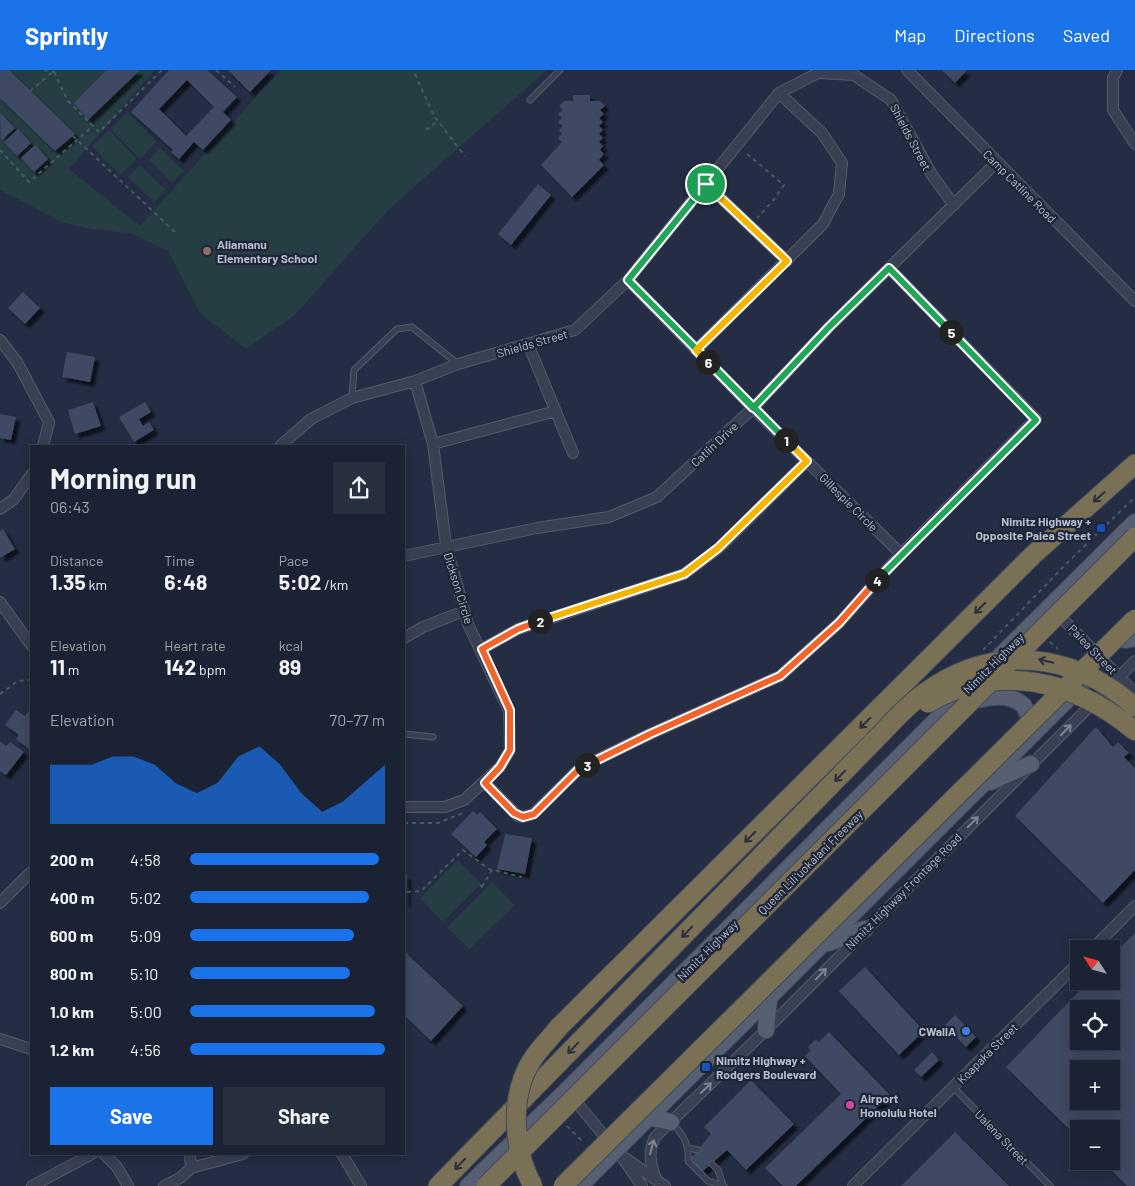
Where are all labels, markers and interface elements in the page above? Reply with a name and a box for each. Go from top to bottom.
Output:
text: Sprintly [25,21,108,50]
text: Map [894,24,926,46]
text: Directions [954,24,1035,46]
text: Saved [1063,24,1110,46]
street label: Shields Street [888,101,934,173]
street label: Camp Catline Road [981,147,1059,225]
pin [685,163,727,205]
icon: arrive [692,170,720,198]
place label: Aliamanu Elementary School [217,237,317,265]
marker: Aliamanu Elementary School [201,245,213,257]
pin: 5 [938,320,964,344]
text: 5 [948,324,955,341]
street label: Shields Street [495,326,569,360]
pin: 6 [696,350,720,374]
text: 6 [705,354,712,371]
street label: Catlin Drive [688,419,740,469]
pin: 1 [774,428,798,452]
text: 1 [784,432,789,449]
text: Morning run [50,461,197,495]
button: share [333,462,385,514]
street label: Gillespie Circle [817,470,881,534]
one-way arrow [1092,491,1105,503]
text: 06:43 [50,497,90,516]
place label: Nimitz Highway + Opposite Paiea Street [975,514,1091,542]
marker: Nimitz Highway + Opposite Paiea Street [1095,522,1107,534]
street label: Dickson Circle [441,551,477,625]
text: Distance [50,552,103,569]
text: Time [164,552,195,569]
text: Pace [279,552,309,569]
pin: 4 [864,568,890,592]
text: 1.35 [50,569,86,594]
text: 6:48 [164,569,207,594]
text: 5:02 [279,569,321,594]
text: 4 [873,572,882,589]
text: km [86,576,107,593]
text: /km [321,576,348,593]
one-way arrow [974,602,986,614]
pin: 2 [528,608,552,634]
text: 2 [537,613,544,630]
street label: Paiea Street [1066,621,1120,677]
street label: Nimitz Highway [960,629,1027,696]
text: Elevation [50,637,106,654]
text: Heart rate [164,637,226,654]
text: kcal [279,637,303,654]
text: 11 [50,654,65,679]
text: 142 [164,654,196,679]
text: 89 [279,654,301,679]
one-way arrow [1039,656,1055,665]
text: m [65,661,79,678]
text: bpm [196,661,226,678]
text: Elevation [50,710,114,729]
text: 70–77 m [330,710,385,729]
one-way arrow [859,716,871,729]
one-way arrow [1060,724,1072,736]
pin: 3 [574,752,600,778]
text: 3 [584,757,591,774]
one-way arrow [834,770,846,782]
street label: Queen Liliʻuokalani Freeway [755,807,865,917]
one-way arrow [967,815,979,828]
street label: Nimitz Highway Frontage Road [842,830,964,952]
one-way arrow [744,831,756,844]
text: 200 m [50,850,94,869]
text: 4:58 [130,850,161,869]
text: 400 m [50,888,94,907]
text: 5:02 [130,888,161,907]
street label: Nimitz Highway [674,916,741,983]
text: 600 m [50,926,93,945]
text: 5:09 [130,926,161,945]
one-way arrow [681,926,693,938]
north arrow [1070,940,1120,990]
map controls [1070,940,1120,1170]
text: 800 m [50,964,93,983]
text: 5:10 [130,964,158,983]
one-way arrow [815,967,827,980]
button: locate [1070,1000,1120,1050]
text: 1.0 km [50,1002,94,1021]
text: 5:00 [130,1002,162,1021]
street label: Koapaka Street [954,1020,1020,1086]
place label: CWallA [919,1024,956,1038]
marker: CWallA [960,1025,972,1037]
text: 1.2 km [50,1040,94,1059]
text: 4:56 [130,1040,161,1059]
one-way arrow [567,1042,579,1054]
place label: Nimitz Highway + Rodgers Boulevard [716,1053,816,1081]
button: + [1070,1060,1120,1110]
marker: Nimitz Highway + Rodgers Boulevard [700,1061,712,1073]
one-way arrow [700,1082,712,1094]
button: Save [50,1087,213,1145]
button: Share [223,1087,385,1145]
place label: Airport Honolulu Hotel [860,1091,937,1119]
marker: Airport Honolulu Hotel [844,1099,856,1111]
street label: Ualena Street [972,1107,1032,1167]
button: − [1070,1120,1120,1170]
one-way arrow [648,1139,657,1155]
one-way arrow [454,1158,466,1170]

